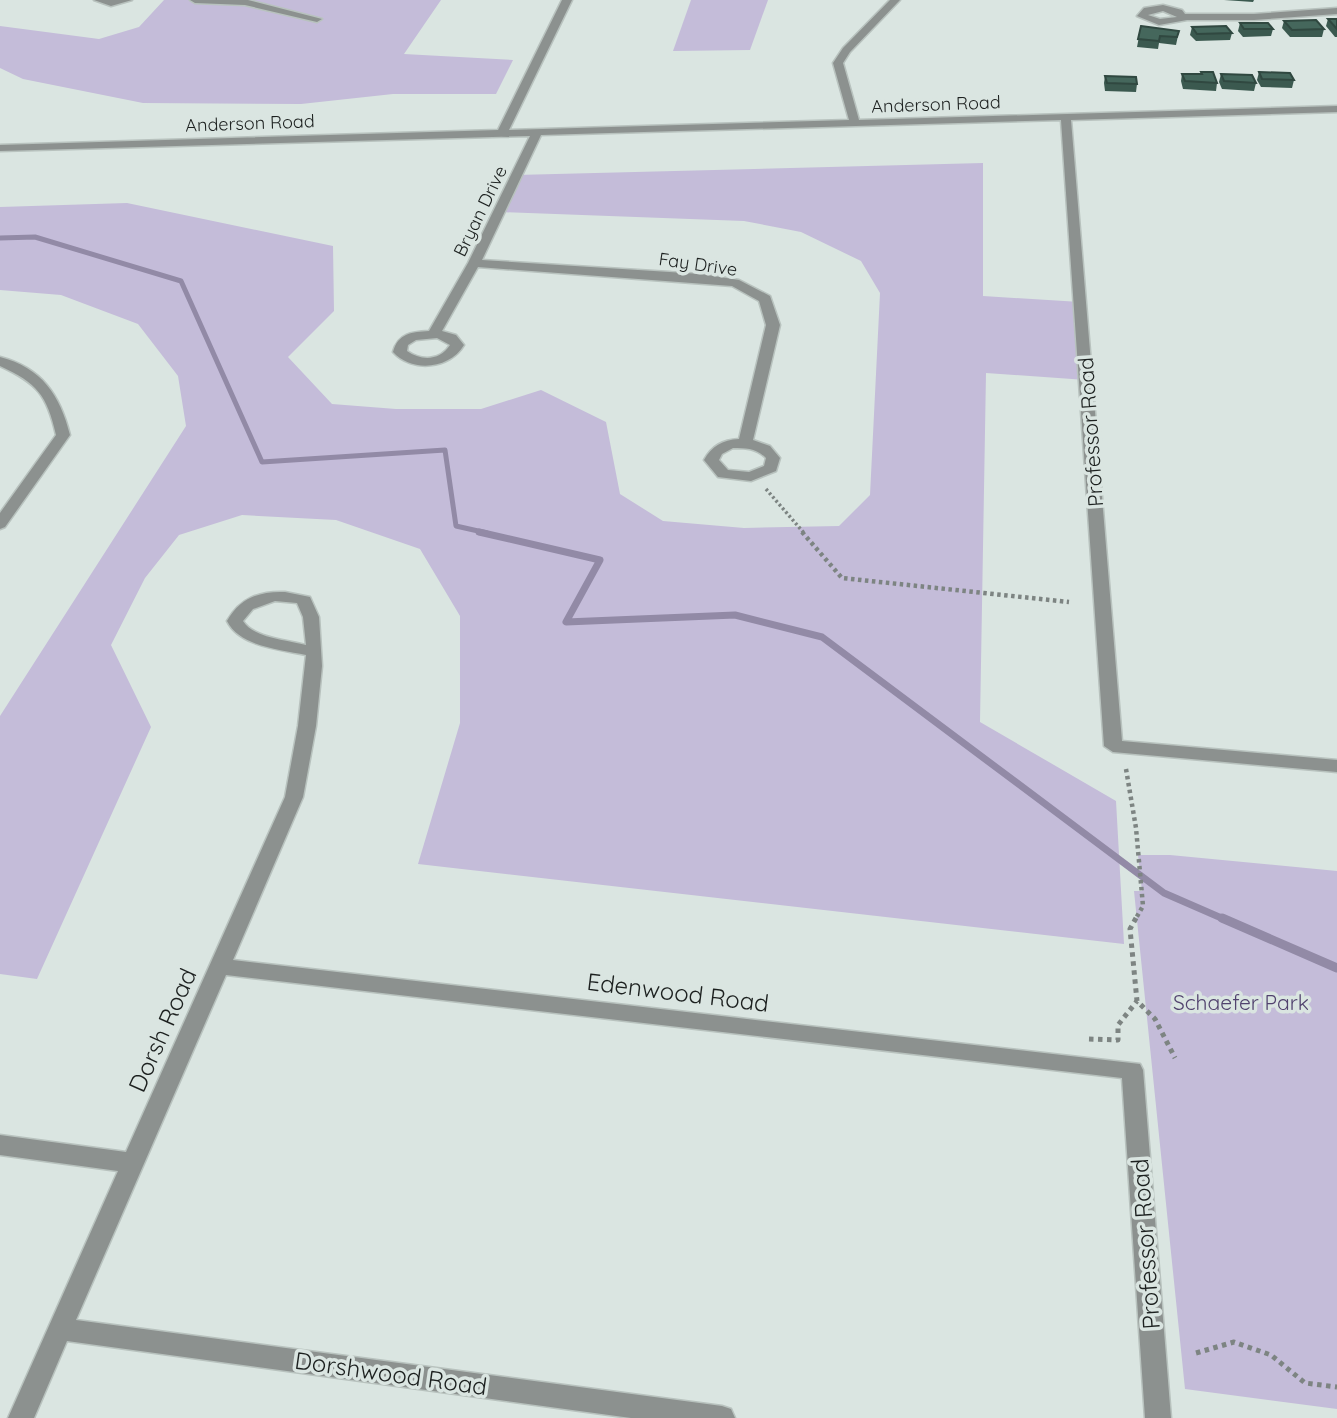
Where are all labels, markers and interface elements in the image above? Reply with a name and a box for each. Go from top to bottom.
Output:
street label: Anderson Road [871,90,1001,118]
street label: Anderson Road [185,109,315,137]
street label: Bryan Drive [448,162,512,260]
street label: Fay Drive [657,247,739,281]
street label: Professor Road [1072,356,1108,508]
street label: Dorsh Road [121,964,203,1096]
street label: Edenwood Road [585,966,771,1018]
park label: Schaefer Park [1173,989,1309,1015]
street label: Professor Road [1124,1158,1166,1330]
street label: Dorshwood Road [293,1345,489,1401]

